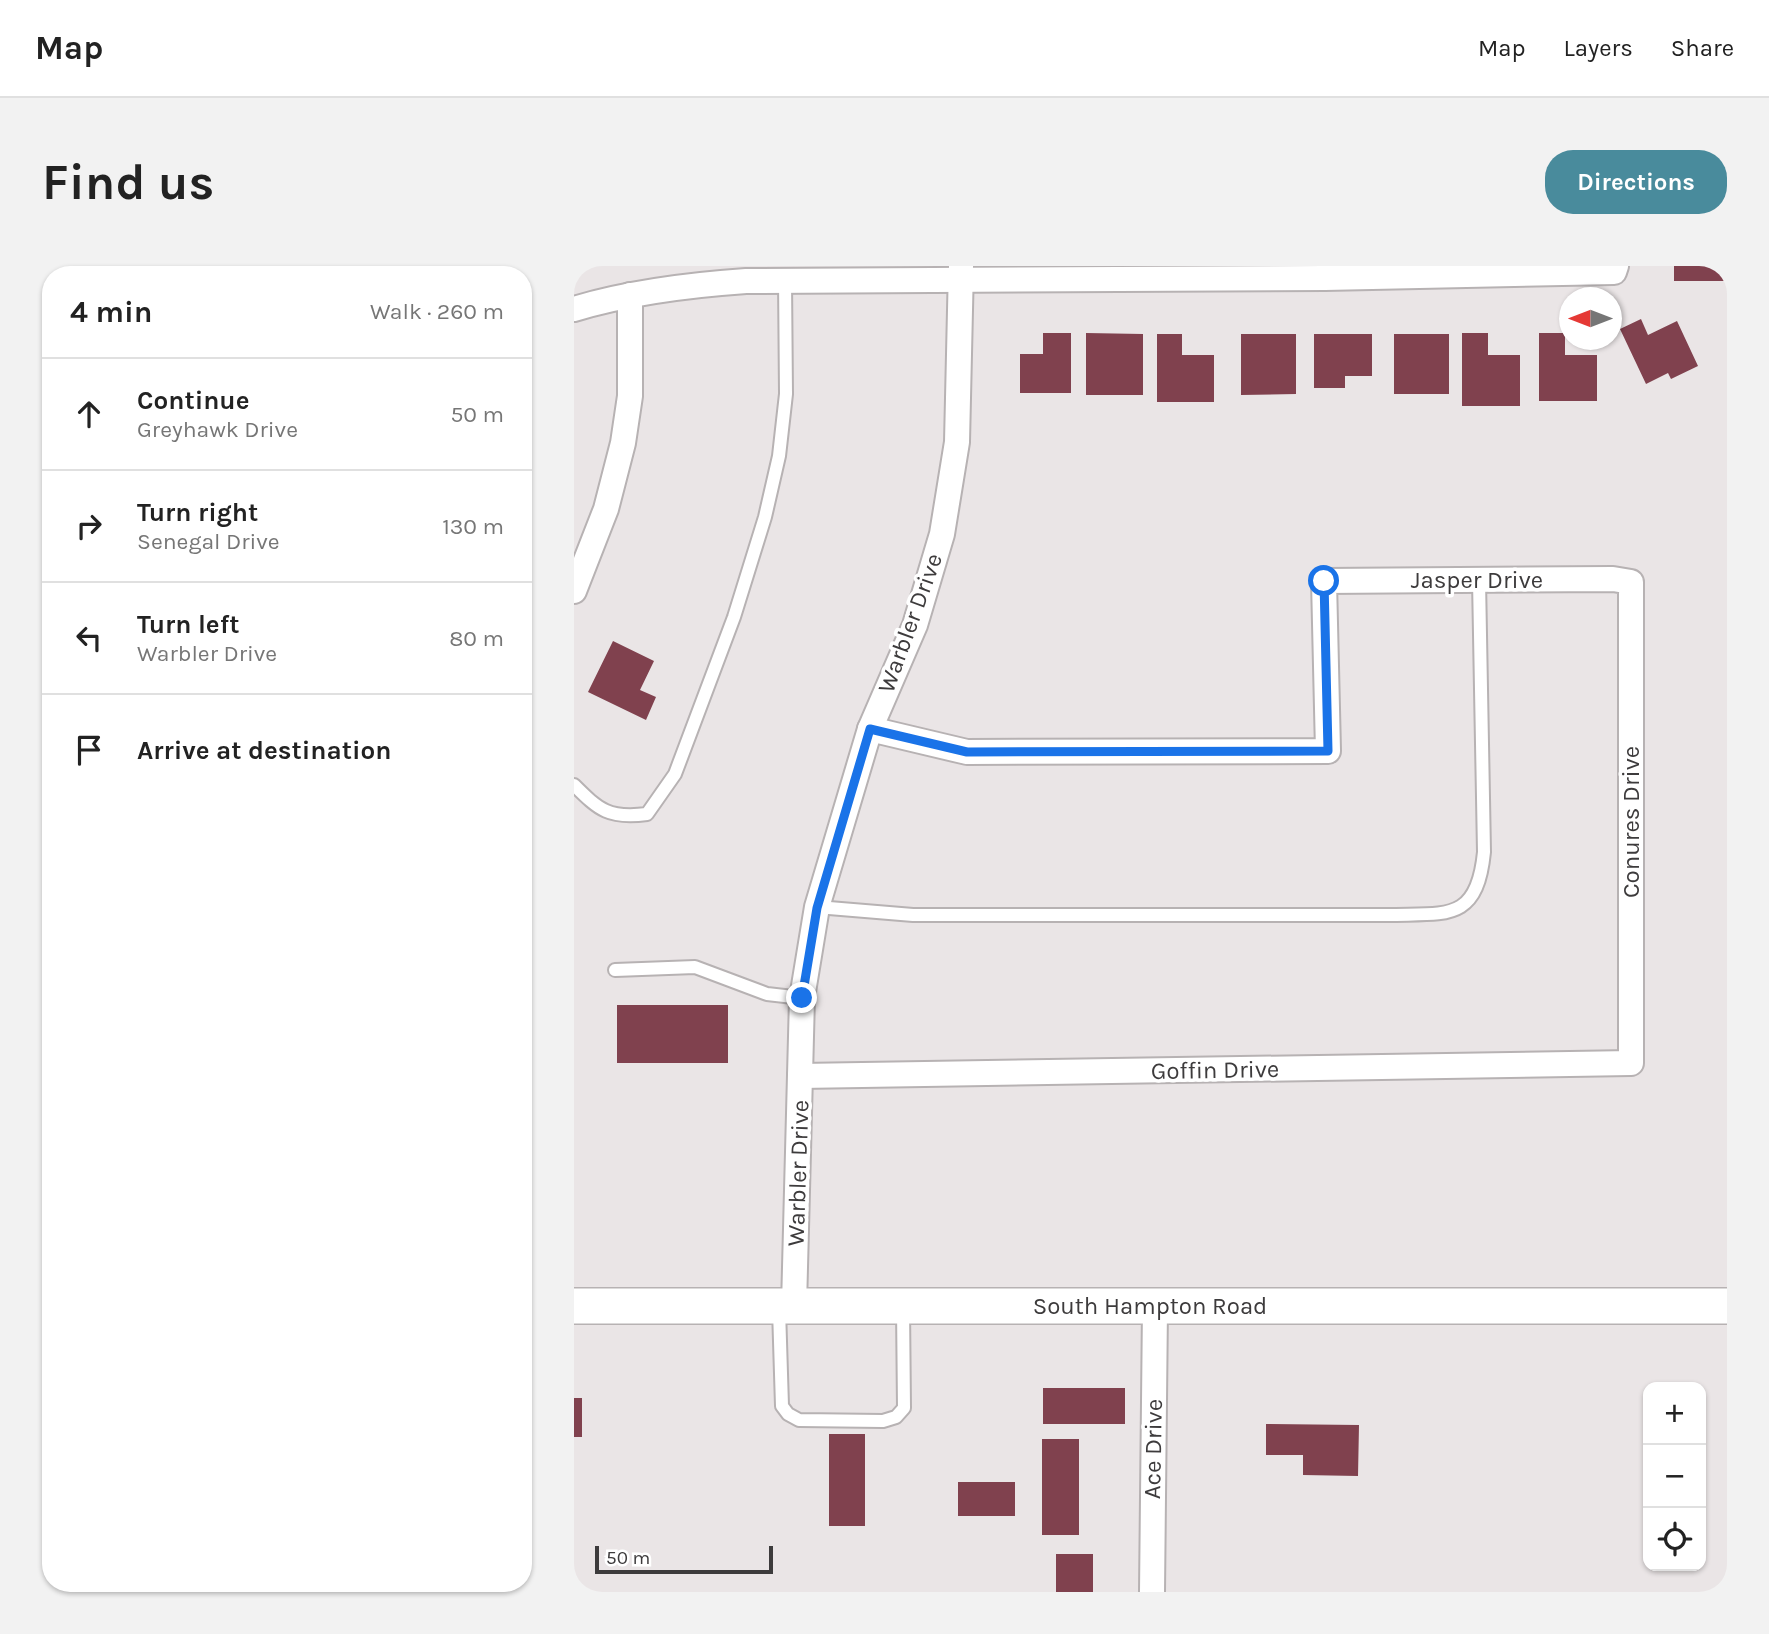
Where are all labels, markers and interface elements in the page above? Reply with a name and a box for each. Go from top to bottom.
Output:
text: Map [35,29,103,67]
text: Map [1478,34,1526,62]
text: Layers [1564,34,1633,62]
text: Share [1671,34,1734,62]
button: Directions [1545,150,1727,214]
text: Find us [42,154,214,211]
north arrow [1559,287,1622,350]
text: 4 min [70,294,152,330]
text: Walk · 260 m [370,298,504,325]
text: Continue [137,385,249,416]
icon: ahead [70,395,108,433]
text: 50 m [450,401,504,428]
text: Greyhawk Drive [137,416,298,443]
text: Turn right [137,497,258,528]
icon: right [70,507,108,545]
text: 130 m [442,513,504,540]
text: Senegal Drive [137,528,280,555]
street label: Warbler Drive [872,549,948,697]
route start [1308,565,1339,596]
street label: Jasper Drive [1411,566,1543,594]
text: Turn left [137,609,239,640]
icon: left [70,619,108,657]
text: 80 m [449,625,504,652]
text: Warbler Drive [137,640,277,667]
icon: arrive [70,731,108,769]
text: Arrive at destination [137,735,391,766]
street label: Conures Drive [1617,746,1645,898]
route end [786,982,817,1013]
street label: Goffin Drive [1151,1055,1279,1085]
street label: Warbler Drive [781,1099,815,1247]
street label: South Hampton Road [1033,1292,1267,1320]
map controls [1643,1382,1706,1571]
button: + [1643,1382,1706,1445]
street label: Ace Drive [1138,1399,1168,1499]
button: − [1643,1445,1706,1508]
button: locate [1643,1508,1706,1571]
scale bar [595,1543,774,1575]
text: 50 m [606,1547,650,1569]

